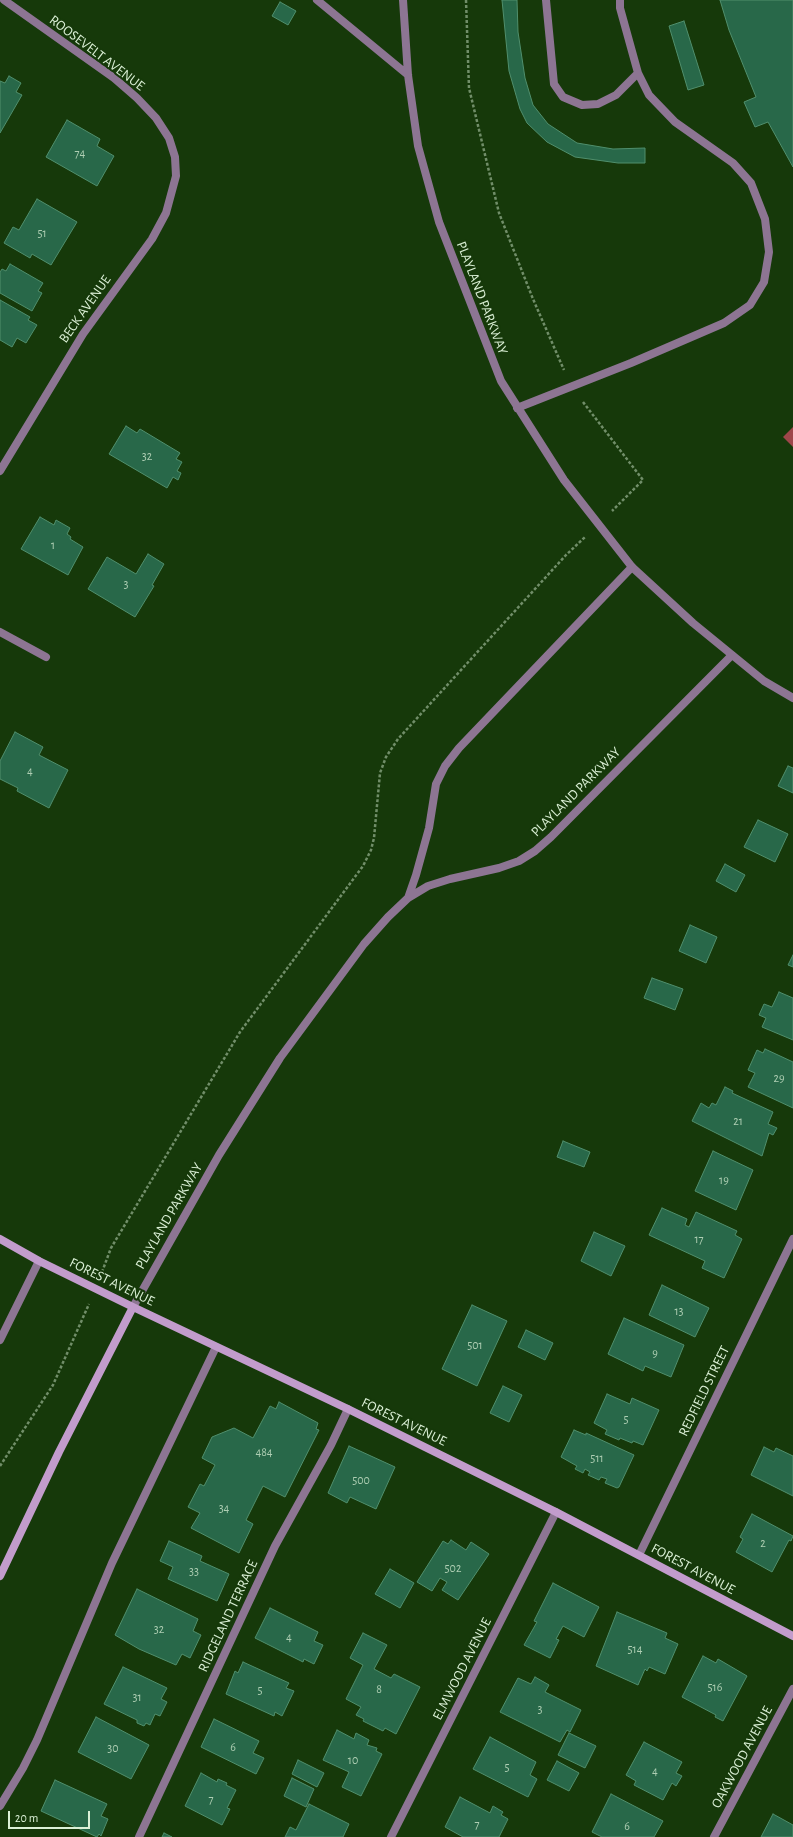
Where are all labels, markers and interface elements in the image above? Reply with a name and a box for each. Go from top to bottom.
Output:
street label: ROOSEVELT AVENUE [46,12,148,94]
house number: 74 [75,146,85,160]
house number: 51 [37,226,47,240]
street label: PLAYLAND PARKWAY [453,239,511,357]
street label: BECK AVENUE [56,272,114,346]
house number: 32 [142,449,152,463]
house number: 1 [51,538,55,552]
house number: 3 [124,577,128,591]
street label: PLAYLAND PARKWAY [528,744,624,840]
house number: 4 [27,764,33,778]
house number: 29 [773,1071,785,1085]
house number: 21 [733,1114,743,1128]
street label: PLAYLAND PARKWAY [132,1160,206,1272]
house number: 19 [719,1173,729,1187]
house number: 17 [694,1232,704,1246]
street label: FOREST AVENUE [67,1254,157,1310]
house number: 13 [674,1304,684,1318]
house number: 501 [467,1338,483,1352]
street label: REDFIELD STREET [675,1343,733,1439]
house number: 9 [652,1346,658,1360]
street label: FOREST AVENUE [359,1394,449,1450]
house number: 5 [623,1412,629,1426]
house number: 484 [255,1445,273,1459]
house number: 511 [590,1451,604,1465]
house number: 500 [352,1473,370,1487]
house number: 34 [219,1501,229,1515]
house number: 2 [760,1536,766,1550]
street label: FOREST AVENUE [648,1540,738,1598]
street label: RIDGELAND TERRACE [195,1557,261,1675]
house number: 502 [445,1561,461,1575]
house number: 33 [189,1564,199,1578]
street label: ELMWOOD AVENUE [429,1615,495,1723]
house number: 32 [154,1622,164,1636]
house number: 4 [286,1630,292,1644]
house number: 514 [628,1642,642,1656]
house number: 516 [708,1680,722,1694]
house number: 8 [376,1682,382,1696]
house number: 5 [257,1683,263,1697]
house number: 31 [132,1690,142,1704]
house number: 3 [538,1702,542,1716]
street label: OAKWOOD AVENUE [708,1703,776,1811]
house number: 6 [230,1740,236,1754]
house number: 30 [107,1741,119,1755]
house number: 10 [348,1753,358,1767]
house number: 5 [504,1760,510,1774]
house number: 4 [652,1764,658,1778]
house number: 7 [208,1792,214,1806]
scale bar [10,1803,92,1829]
text: 20 m [15,1812,38,1824]
house number: 7 [474,1817,480,1831]
house number: 6 [624,1819,630,1833]

